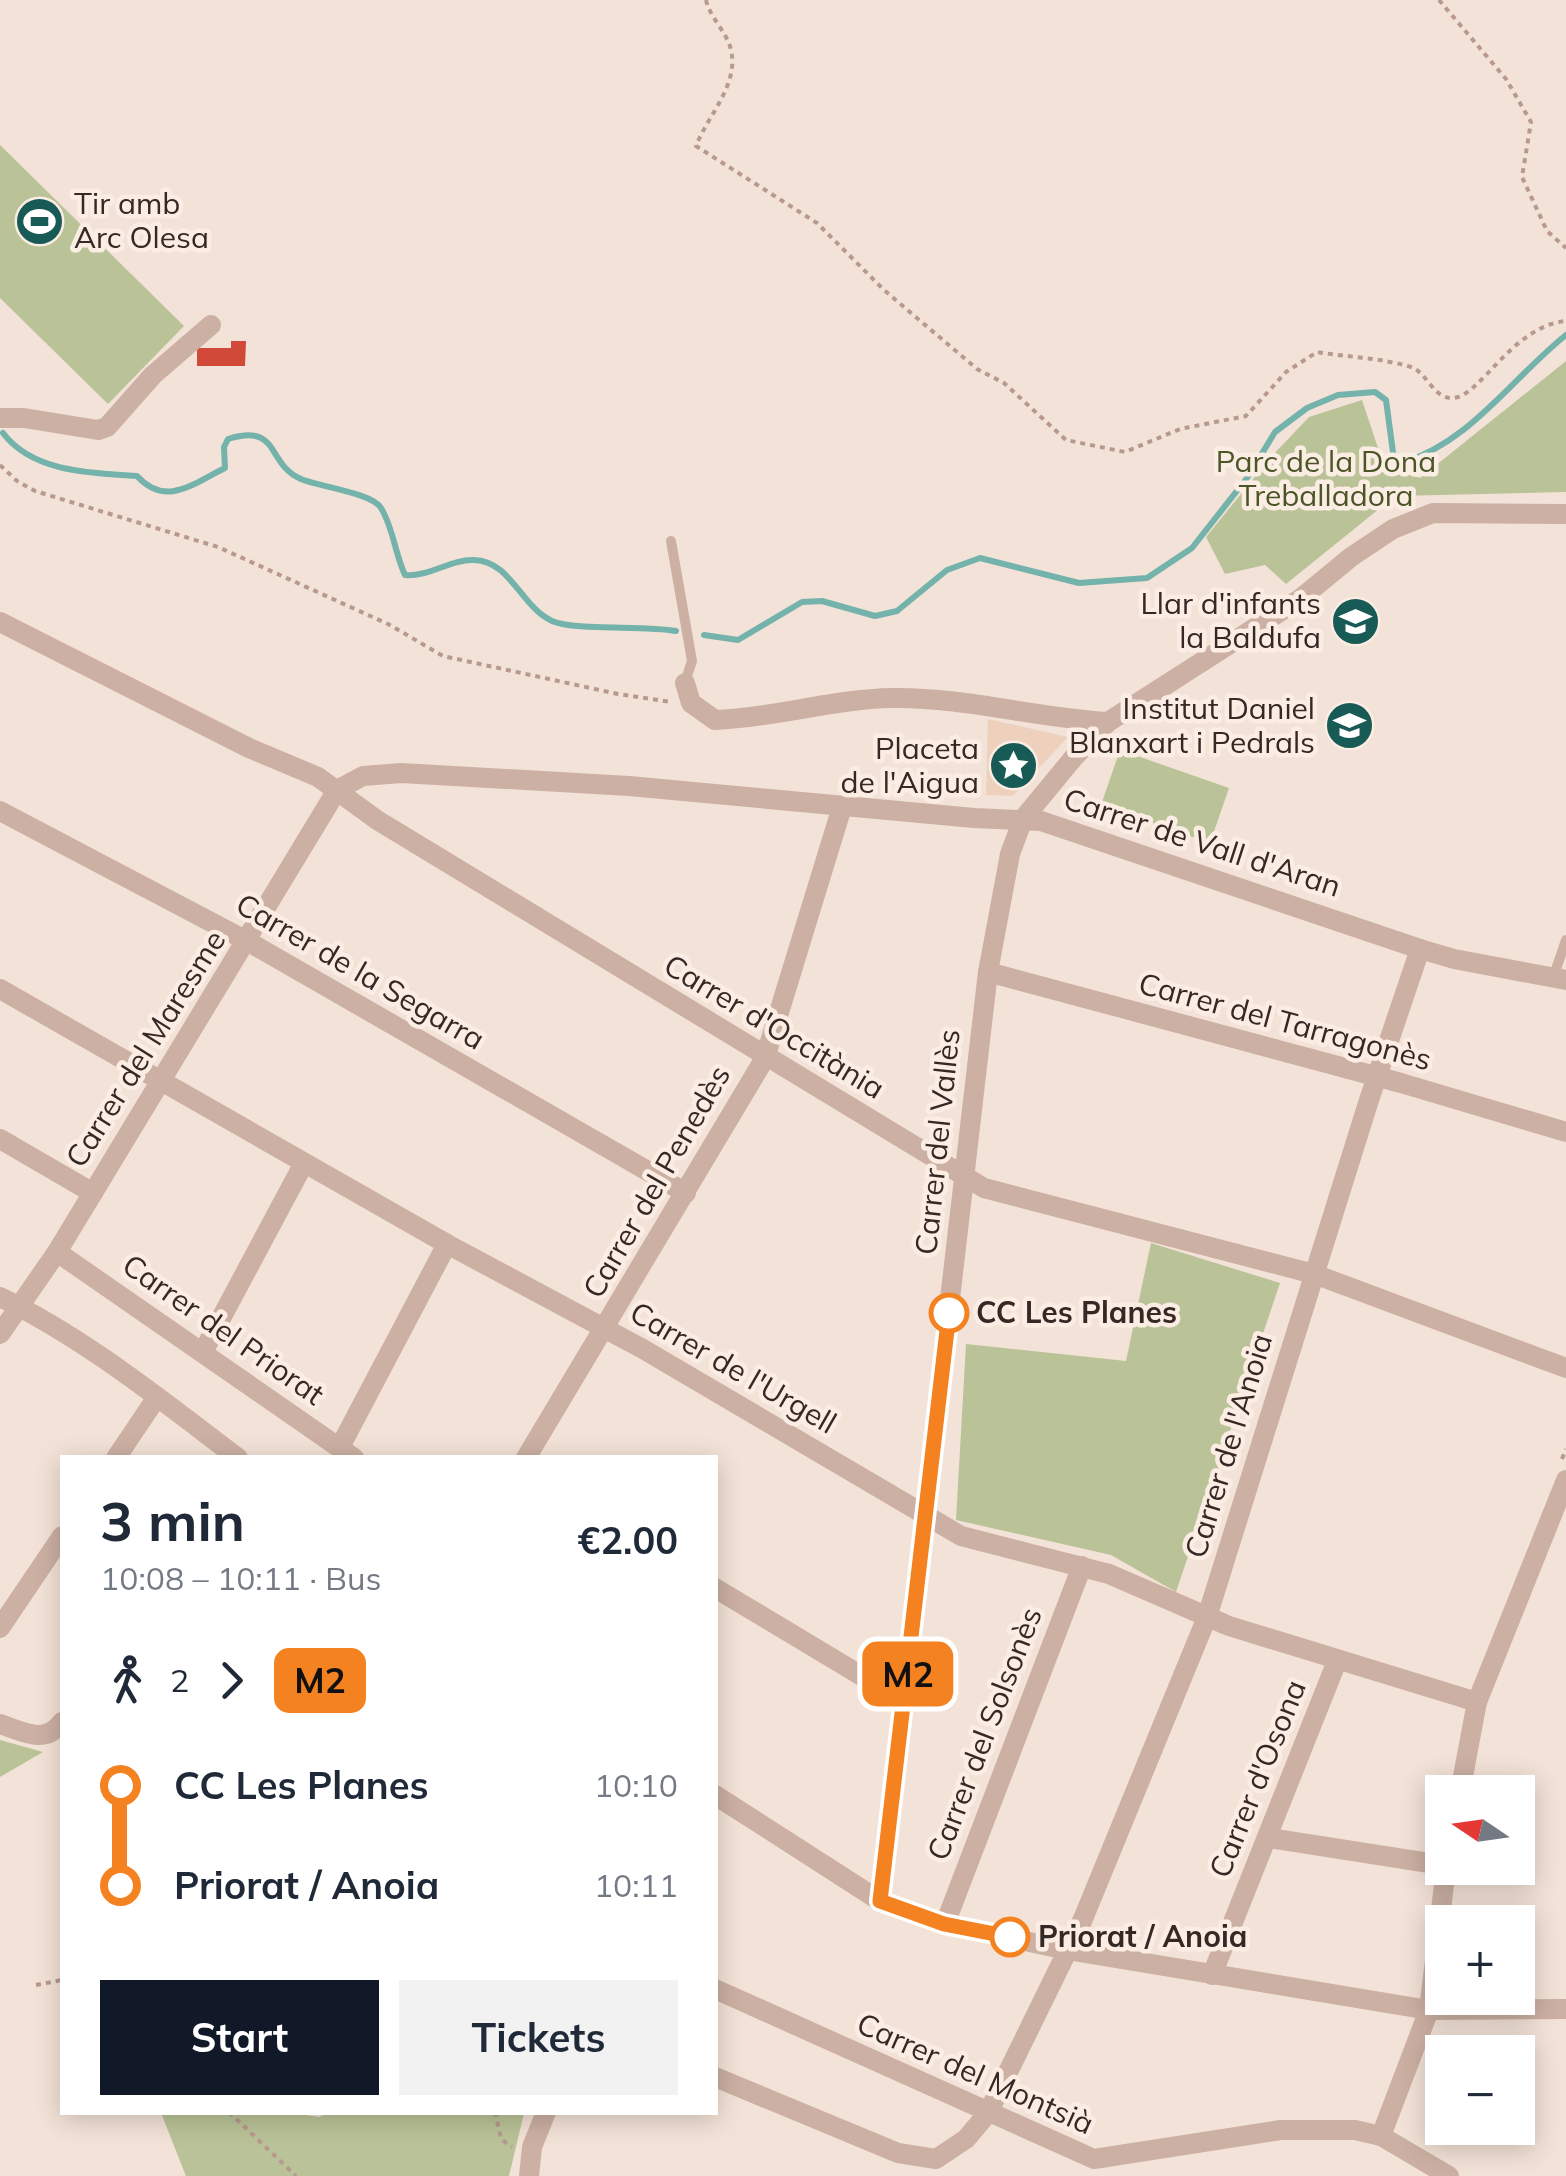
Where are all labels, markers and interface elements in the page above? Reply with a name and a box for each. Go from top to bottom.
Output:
place label: Tir amb Arc Olesa [74,184,209,256]
sports icon: Tir amb Arc Olesa [13,195,65,247]
park label: Parc de la Dona Treballadora [1216,442,1436,514]
place label: Llar d'infants la Baldufa [1140,584,1321,656]
school or university icon: Llar d'infants la Baldufa [1330,595,1382,647]
place label: Institut Daniel Blanxart i Pedrals [1069,689,1315,761]
school or university icon: Institut Daniel Blanxart i Pedrals [1324,700,1376,752]
place label: Placeta de l'Aigua [840,729,979,801]
place icon: Placeta de l'Aigua [988,740,1040,792]
street label: Carrer de Vall d'Aran [1059,779,1346,905]
street label: Carrer de la Segarra [230,885,491,1058]
street label: Carrer del Maresme [57,923,233,1174]
street label: Carrer d'Occitània [657,945,892,1107]
street label: Carrer del Tarragonès [1135,964,1436,1078]
street label: Carrer del Vallès [906,1027,968,1257]
street label: Carrer del Penedès [574,1058,738,1305]
street label: Carrer del Priorat [115,1245,332,1413]
street label: Carrer de l'Urgell [624,1293,843,1442]
place label: CC Les Planes [976,1293,1177,1331]
marker: CC Les Planes [930,1294,968,1332]
street label: Carrer de l'Anoia [1176,1329,1280,1562]
text: 3 min [100,1486,245,1555]
text: €2.00 [577,1516,678,1564]
text: 10:08 – 10:11 · Bus [100,1558,381,1598]
street label: Carrer del Solsonès [918,1602,1050,1865]
line badge: M2 [863,1642,953,1706]
text: M2 [882,1652,934,1696]
icon: walk [100,1653,155,1708]
icon: forward [204,1653,259,1708]
text: M2 [294,1658,346,1702]
text: 2 [170,1660,189,1700]
street label: Carrer d'Osona [1200,1674,1314,1883]
text: CC Les Planes [174,1761,429,1809]
text: 10:10 [594,1765,678,1805]
north arrow [1425,1775,1535,1885]
map controls [1425,1775,1535,2145]
text: Priorat / Anoia [174,1861,439,1909]
text: 10:11 [594,1865,678,1905]
button: + [1425,1905,1535,2015]
place label: Priorat / Anoia [1038,1917,1247,1955]
marker: Priorat / Anoia [991,1918,1029,1956]
button: Start [100,1980,379,2095]
button: Tickets [399,1980,678,2095]
street label: Carrer del Montsià [851,2004,1100,2142]
button: − [1425,2035,1535,2145]

